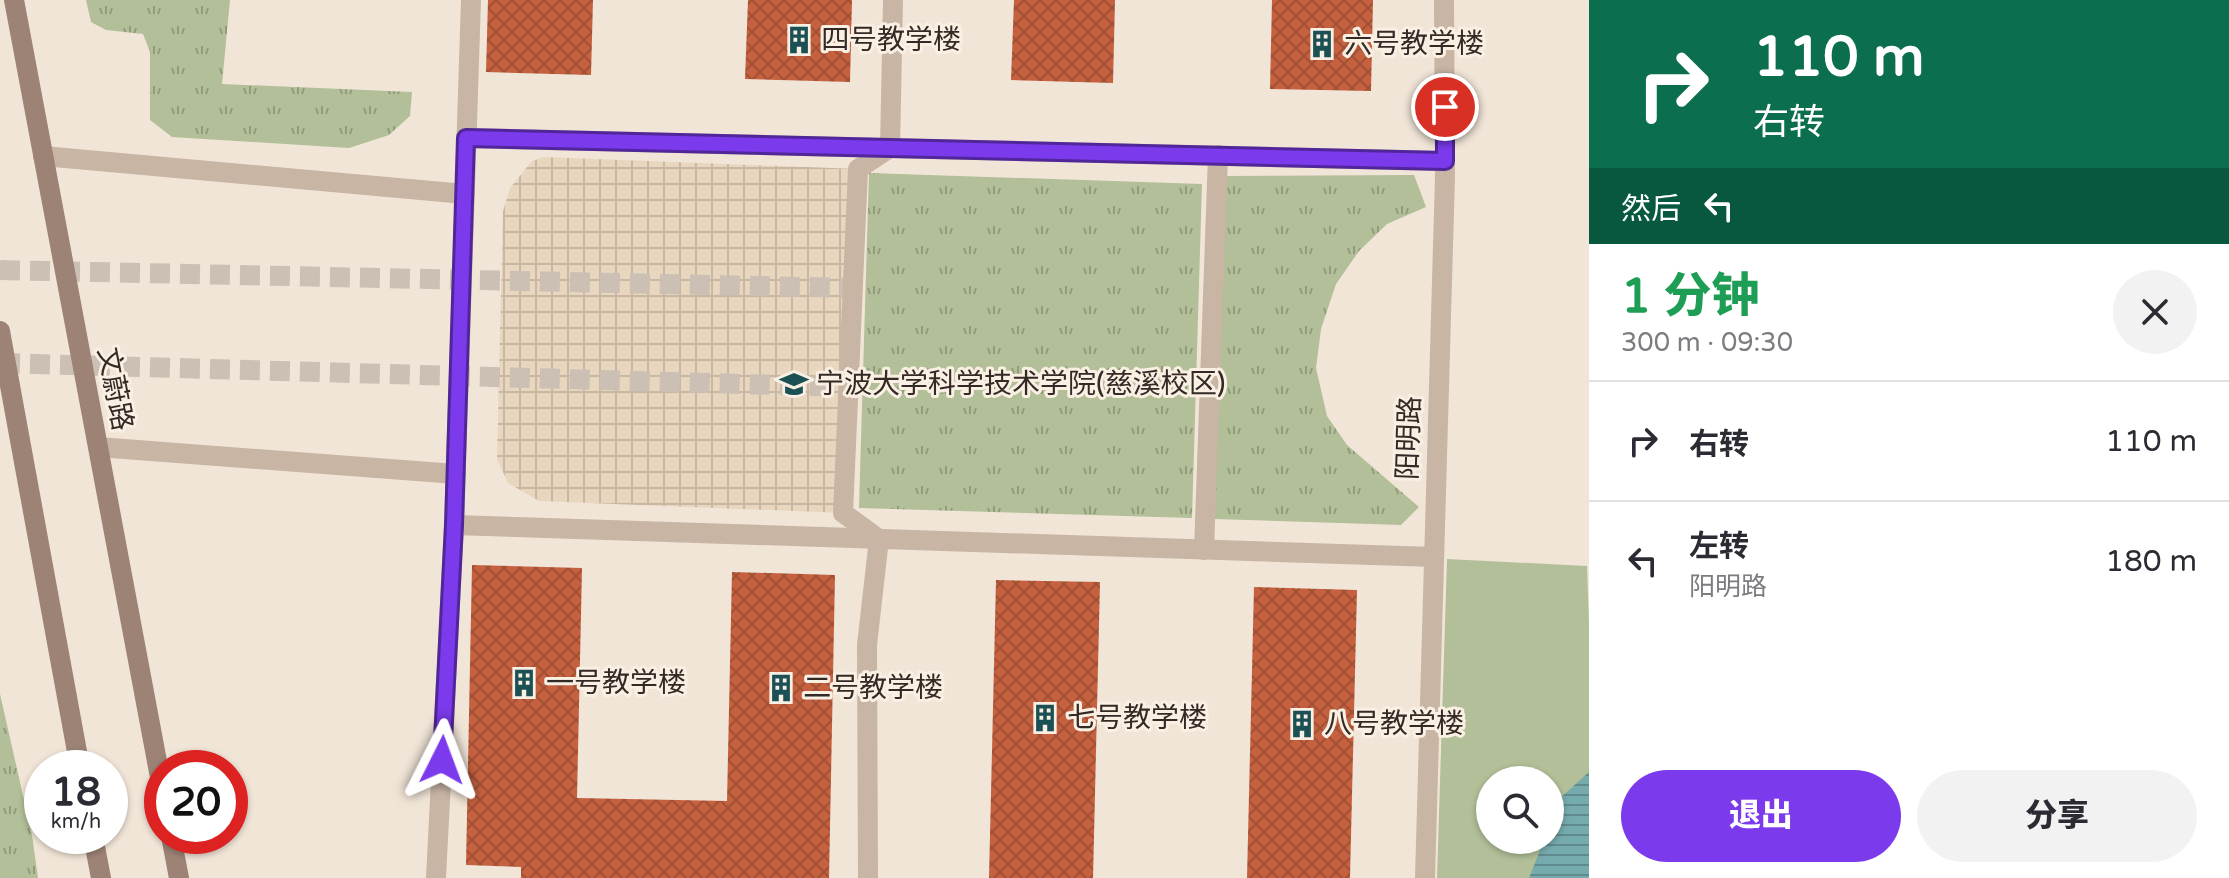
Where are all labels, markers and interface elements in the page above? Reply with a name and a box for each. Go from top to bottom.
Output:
place label: 四号教学楼 [821,23,961,57]
text: 110 m [1753,24,1924,91]
building icon: 四号教学楼 [784,25,814,55]
place label: 六号教学楼 [1344,27,1484,61]
building icon: 六号教学楼 [1307,29,1337,59]
icon: right [1621,32,1725,136]
pin [1411,73,1479,141]
icon: arrive [1423,85,1467,129]
text: 右转 [1753,101,1825,144]
icon: left [1697,184,1741,228]
text: 然后 [1621,191,1681,228]
text: 1 分钟 [1621,268,1760,326]
button: close [2113,270,2197,354]
text: 300 m · 09:30 [1621,327,1793,358]
street label: 文蔚路 [90,345,140,433]
place label: 宁波大学科学技术学院(慈溪校区) [816,367,1225,401]
school or university icon: 宁波大学科学技术学院(慈溪校区) [779,369,809,399]
street label: 阳明路 [1391,395,1427,481]
icon: right [1621,419,1665,463]
text: 110 m [2105,423,2197,460]
text: 右转 [1689,426,1749,463]
text: 左转 [1689,528,1749,565]
icon: left [1621,539,1665,583]
text: 180 m [2105,543,2197,580]
text: 阳明路 [1689,571,1767,602]
place label: 一号教学楼 [546,666,686,700]
building icon: 一号教学楼 [509,668,539,698]
place label: 二号教学楼 [803,671,943,705]
building icon: 二号教学楼 [766,673,796,703]
place label: 七号教学楼 [1067,701,1207,735]
building icon: 七号教学楼 [1030,703,1060,733]
place label: 八号教学楼 [1324,707,1464,741]
building icon: 八号教学楼 [1287,709,1317,739]
position arrow [400,718,484,802]
speed limit sign: 20 [144,750,248,854]
map controls [1476,766,1564,854]
button: search [1476,766,1564,854]
text: 18 [51,768,101,816]
button: 退出 [1621,770,1901,862]
button: 分享 [1917,770,2197,862]
text: km/h [51,810,101,834]

